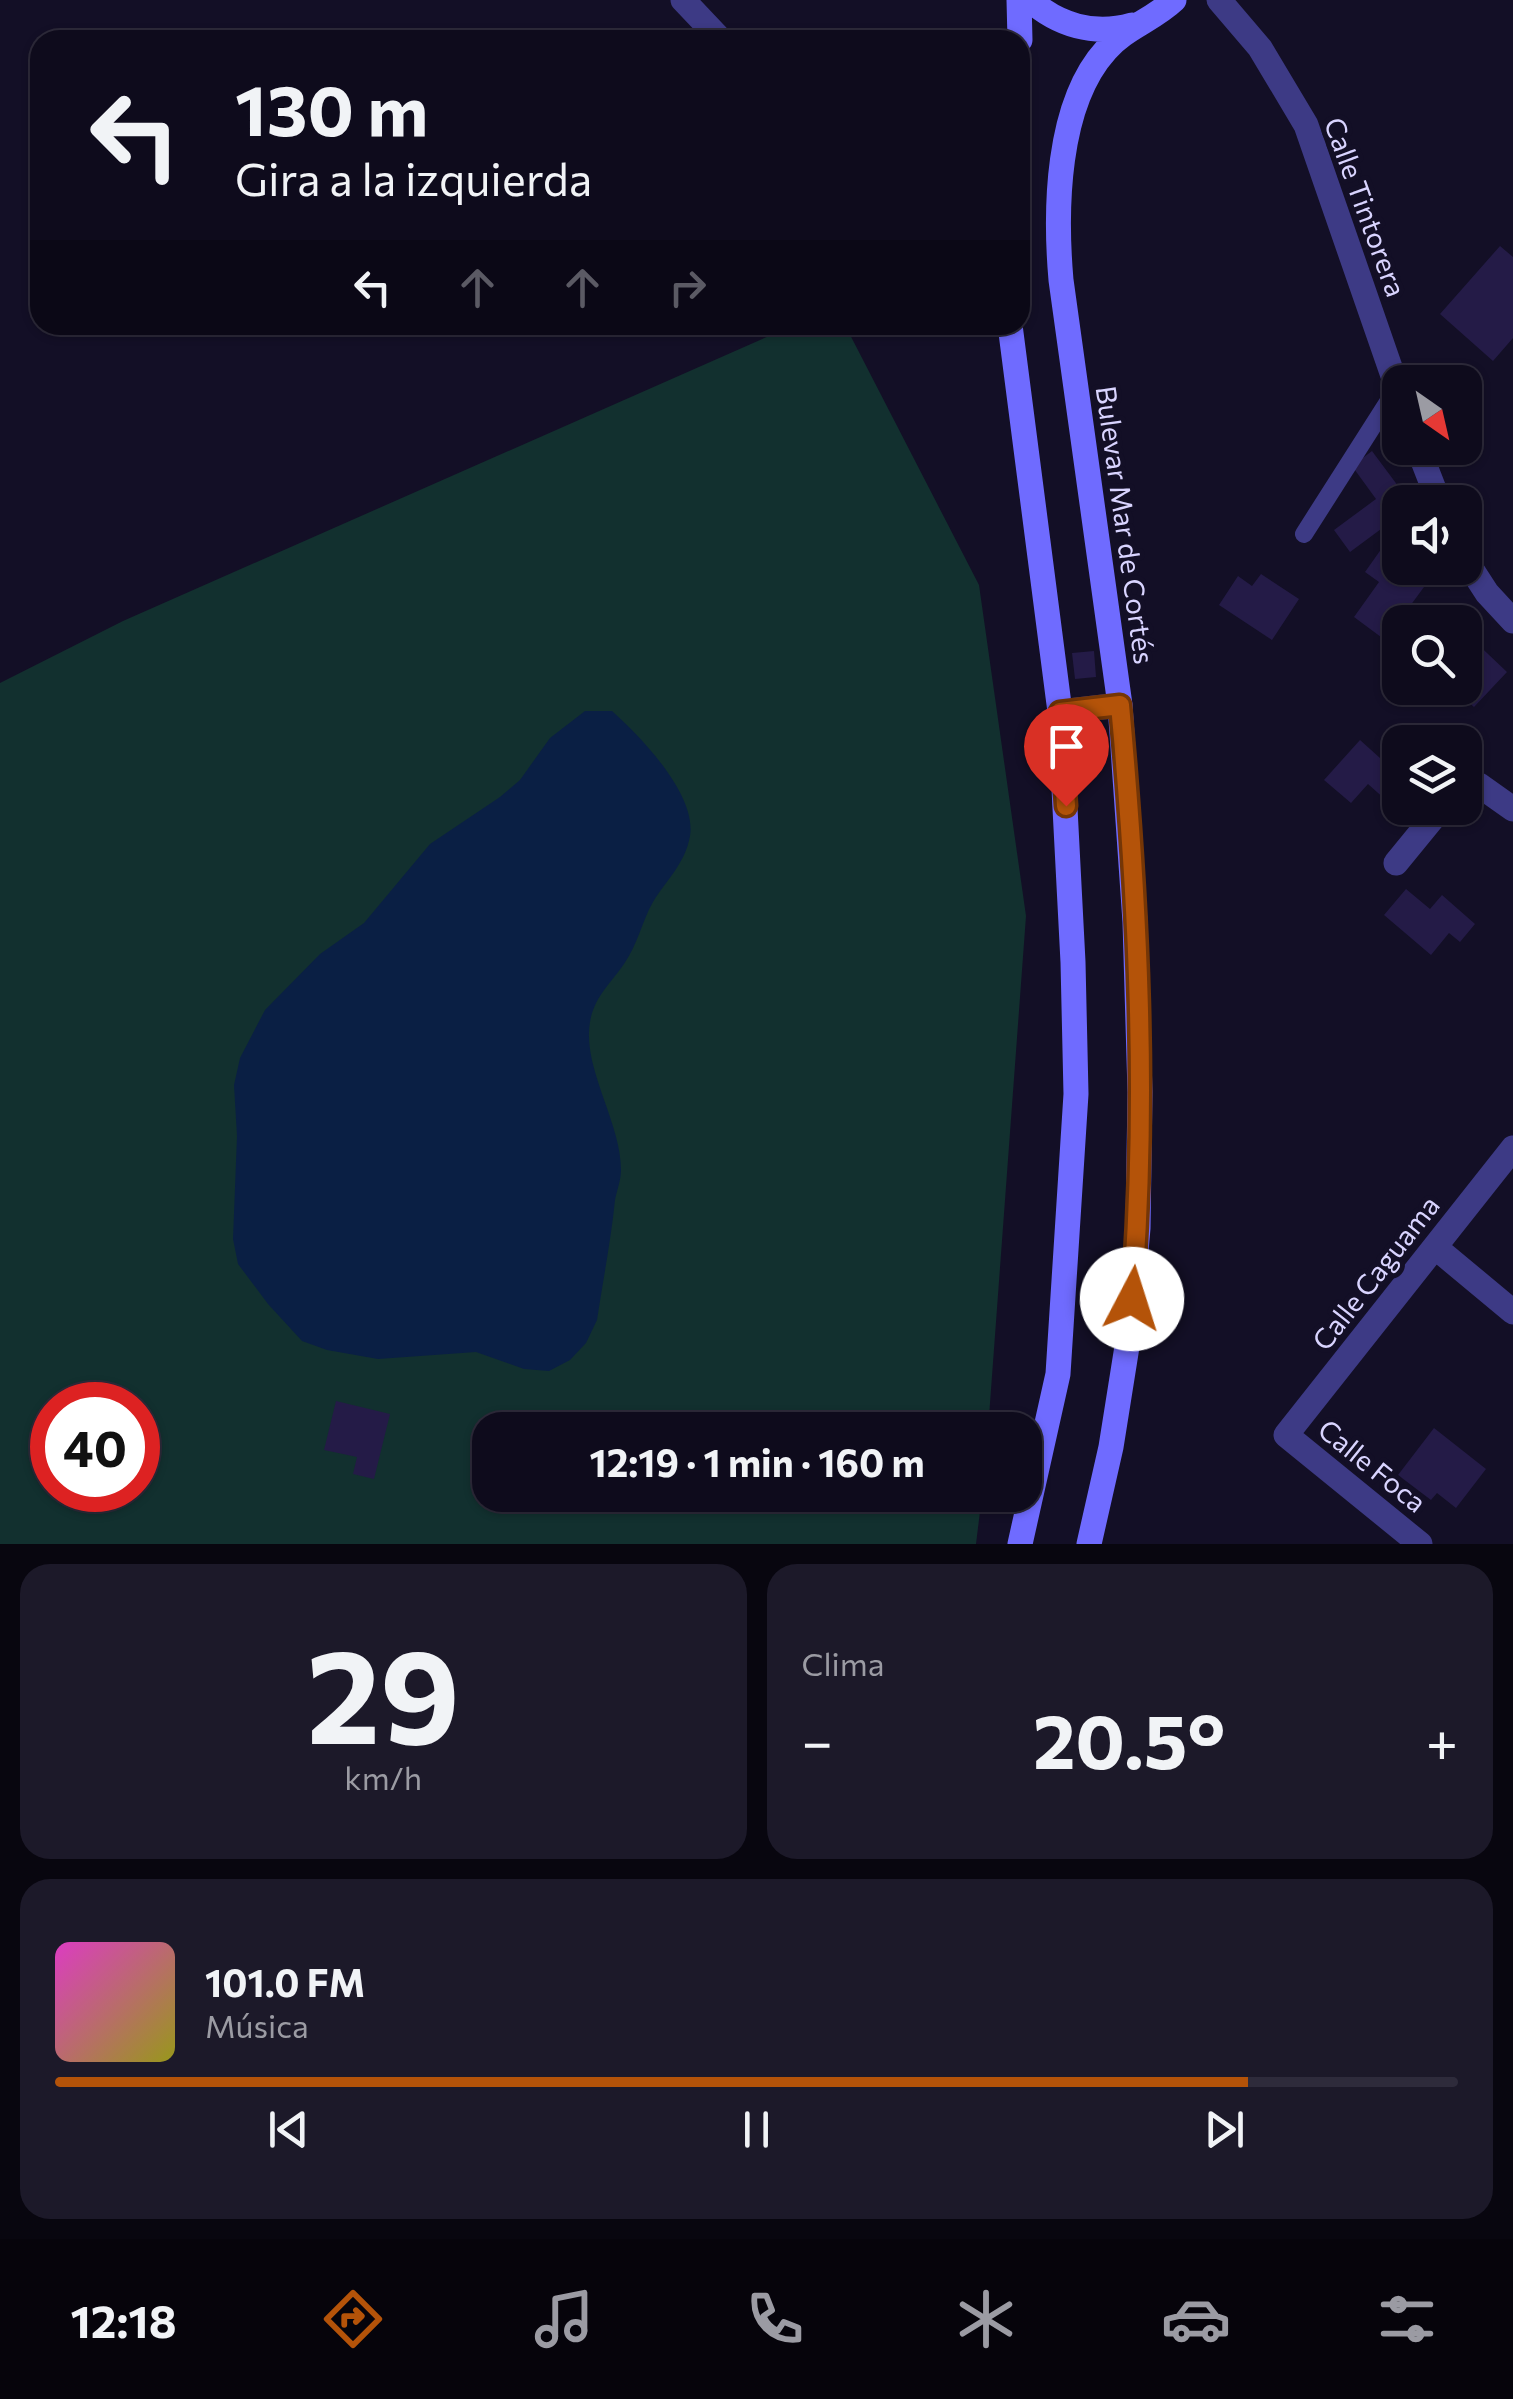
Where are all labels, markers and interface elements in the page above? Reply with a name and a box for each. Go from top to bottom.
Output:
text: 130 m [235,65,428,150]
icon: left [70,70,200,200]
street label: Calle Tintorera [1318,112,1414,301]
text: Gira a la izquierda [235,150,592,205]
icon: left [345,260,400,315]
icon: ahead [450,260,505,315]
icon: ahead [555,260,610,315]
icon: right [660,260,715,315]
north arrow [1382,365,1482,465]
map controls [1382,365,1482,825]
street label: Bulevar Mar de Cortés [1090,384,1162,666]
button: sound [1382,485,1482,585]
button: search [1382,605,1482,705]
pin [1024,704,1109,807]
icon: arrive [1039,719,1094,774]
button: layers [1382,725,1482,825]
street label: Calle Caguama [1304,1188,1446,1356]
position arrow [1080,1247,1184,1351]
speed limit sign: 40 [30,1382,160,1512]
street label: Calle Foca [1312,1411,1433,1519]
text: 12:19 · 1 min · 160 m [589,1438,925,1485]
text: 29 [307,1612,460,1771]
text: Clima [802,1643,884,1683]
text: 20.5° [1033,1693,1225,1784]
text: − [802,1706,833,1773]
text: + [1426,1706,1458,1773]
text: km/h [344,1757,422,1797]
text: 101.0 FM [205,1958,365,2005]
text: Música [205,2005,309,2045]
icon: previous [261,2102,316,2157]
icon: pause [729,2102,784,2157]
icon: next [1197,2102,1252,2157]
icon: directions [318,2284,388,2354]
icon: music [529,2284,599,2354]
icon: phone [740,2284,810,2354]
icon: climate [951,2284,1021,2354]
icon: car [1161,2284,1231,2354]
icon: filters [1372,2284,1442,2354]
text: 12:18 [70,2292,177,2347]

